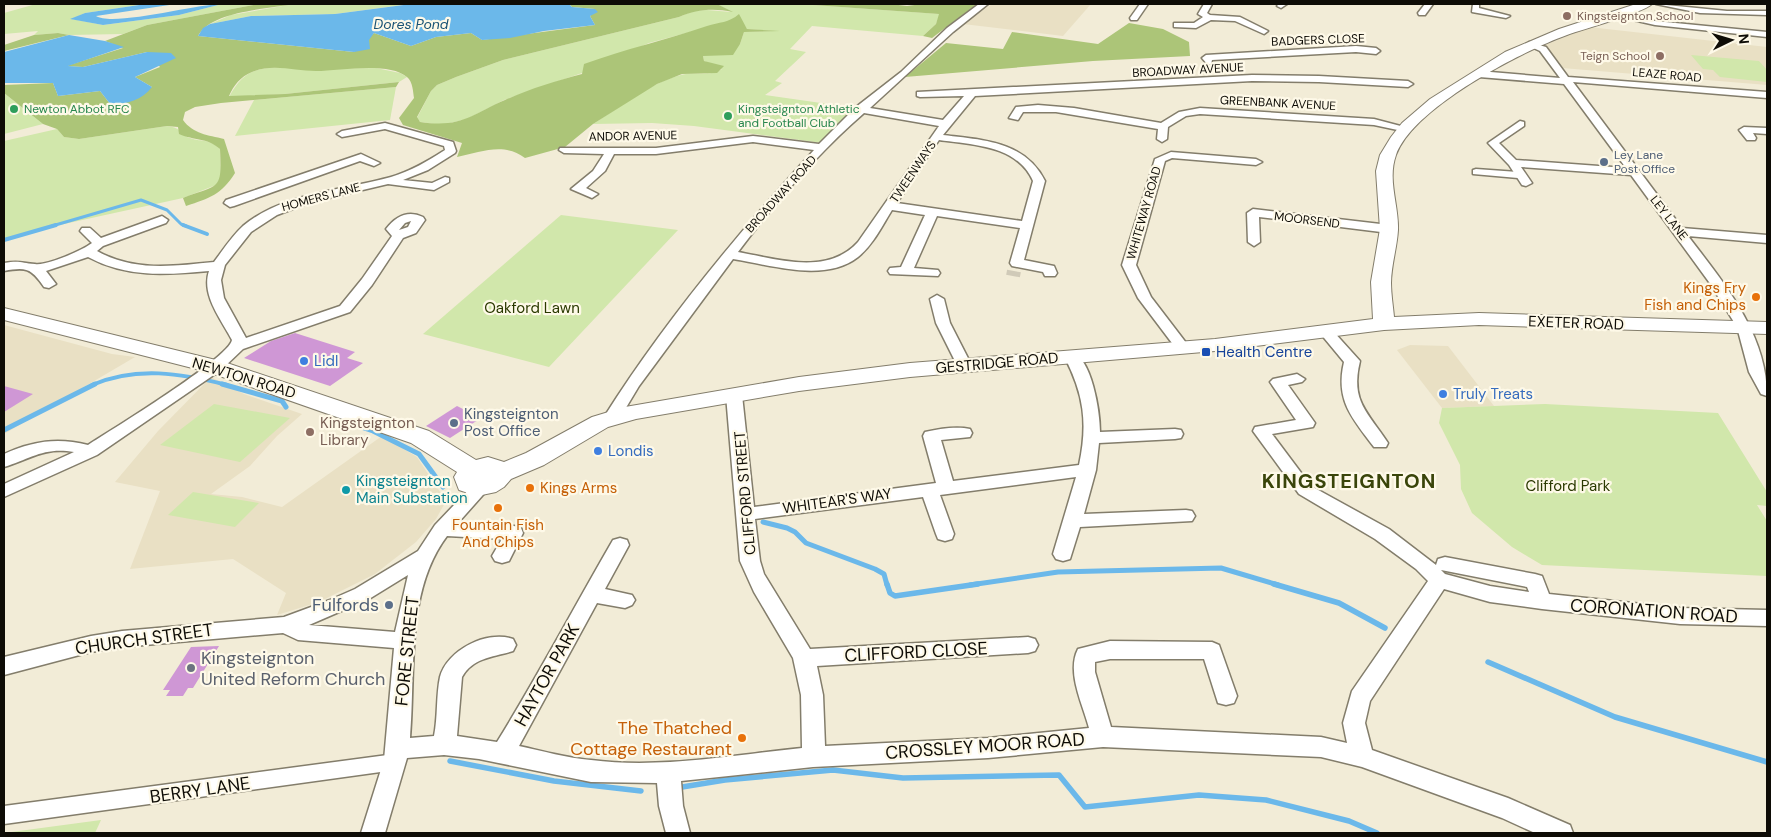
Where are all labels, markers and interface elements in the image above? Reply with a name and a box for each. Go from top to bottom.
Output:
place label: Kingsteignton School [1577,8,1693,24]
marker: Kingsteignton School [1561,10,1573,22]
water label: Dores Pond [373,15,449,33]
north arrow [1706,15,1756,65]
street label: BADGERS CLOSE [1271,30,1365,50]
text: N [1735,33,1753,45]
place label: Teign School [1580,48,1650,64]
marker: Teign School [1654,50,1666,62]
street label: BROADWAY AVENUE [1132,59,1244,81]
street label: LEAZE ROAD [1632,64,1702,86]
street label: GREENBANK AVENUE [1220,92,1337,114]
place label: Newton Abbot RFC [24,101,130,117]
place label: Kingsteignton Athletic and Football Club [738,101,860,131]
marker: Newton Abbot RFC [8,103,20,115]
marker: Kingsteignton Athletic and Football Club [722,110,734,122]
street label: ANDOR AVENUE [589,127,678,145]
street label: TWEENWAYS [886,138,940,206]
place label: Ley Lane Post Office [1614,147,1675,177]
street label: BROADWAY ROAD [742,152,820,236]
marker: Ley Lane Post Office [1598,156,1610,168]
street label: WHITEWAY ROAD [1123,165,1165,261]
street label: HOMERS LANE [280,179,362,215]
street label: LEY LANE [1646,192,1692,244]
street label: MOORSEND [1273,208,1341,232]
place label: Kings Fry Fish and Chips [1644,278,1747,315]
marker: Kings Fry Fish and Chips [1750,291,1762,303]
park label: Oakford Lawn [484,298,580,318]
street label: EXETER ROAD [1528,311,1624,335]
place label: Health Centre [1216,342,1312,362]
marker: Health Centre [1200,346,1212,358]
street label: GESTRIDGE ROAD [935,348,1059,378]
place label: Lidl [314,351,338,371]
street label: NEWTON ROAD [190,353,298,403]
marker: Lidl [298,355,310,367]
place label: Truly Treats [1453,384,1533,404]
marker: Truly Treats [1437,388,1449,400]
place label: Kingsteignton Post Office [464,404,559,441]
place label: Kingsteignton Library [320,413,415,450]
marker: Kingsteignton Post Office [448,417,460,429]
marker: Kingsteignton Library [304,426,316,438]
street label: CLIFFORD STREET [730,430,760,556]
place label: Londis [608,441,654,461]
marker: Londis [592,445,604,457]
district label: KINGSTEIGNTON [1262,468,1436,494]
place label: Kingsteignton Main Substation [356,471,468,508]
park label: Clifford Park [1526,476,1611,496]
place label: Kings Arms [540,478,617,498]
marker: Kings Arms [524,482,536,494]
street label: WHITEAR'S WAY [781,483,893,519]
marker: Kingsteignton Main Substation [340,484,352,496]
marker: Fountain Fish And Chips [492,502,504,514]
place label: Fountain Fish And Chips [452,515,544,552]
place label: Fulfords [312,593,379,617]
street label: CORONATION ROAD [1569,593,1739,629]
street label: FORE STREET [389,595,425,707]
marker: Fulfords [383,599,395,611]
street label: CHURCH STREET [74,617,214,661]
street label: HAYTOR PARK [509,619,585,731]
street label: CLIFFORD CLOSE [844,636,988,668]
place label: Kingsteignton United Reform Church [201,646,385,691]
marker: Kingsteignton United Reform Church [185,662,197,674]
place label: The Thatched Cottage Restaurant [570,716,732,761]
street label: CROSSLEY MOOR ROAD [884,727,1086,765]
marker: The Thatched Cottage Restaurant [736,732,748,744]
street label: BERRY LANE [148,771,252,809]

